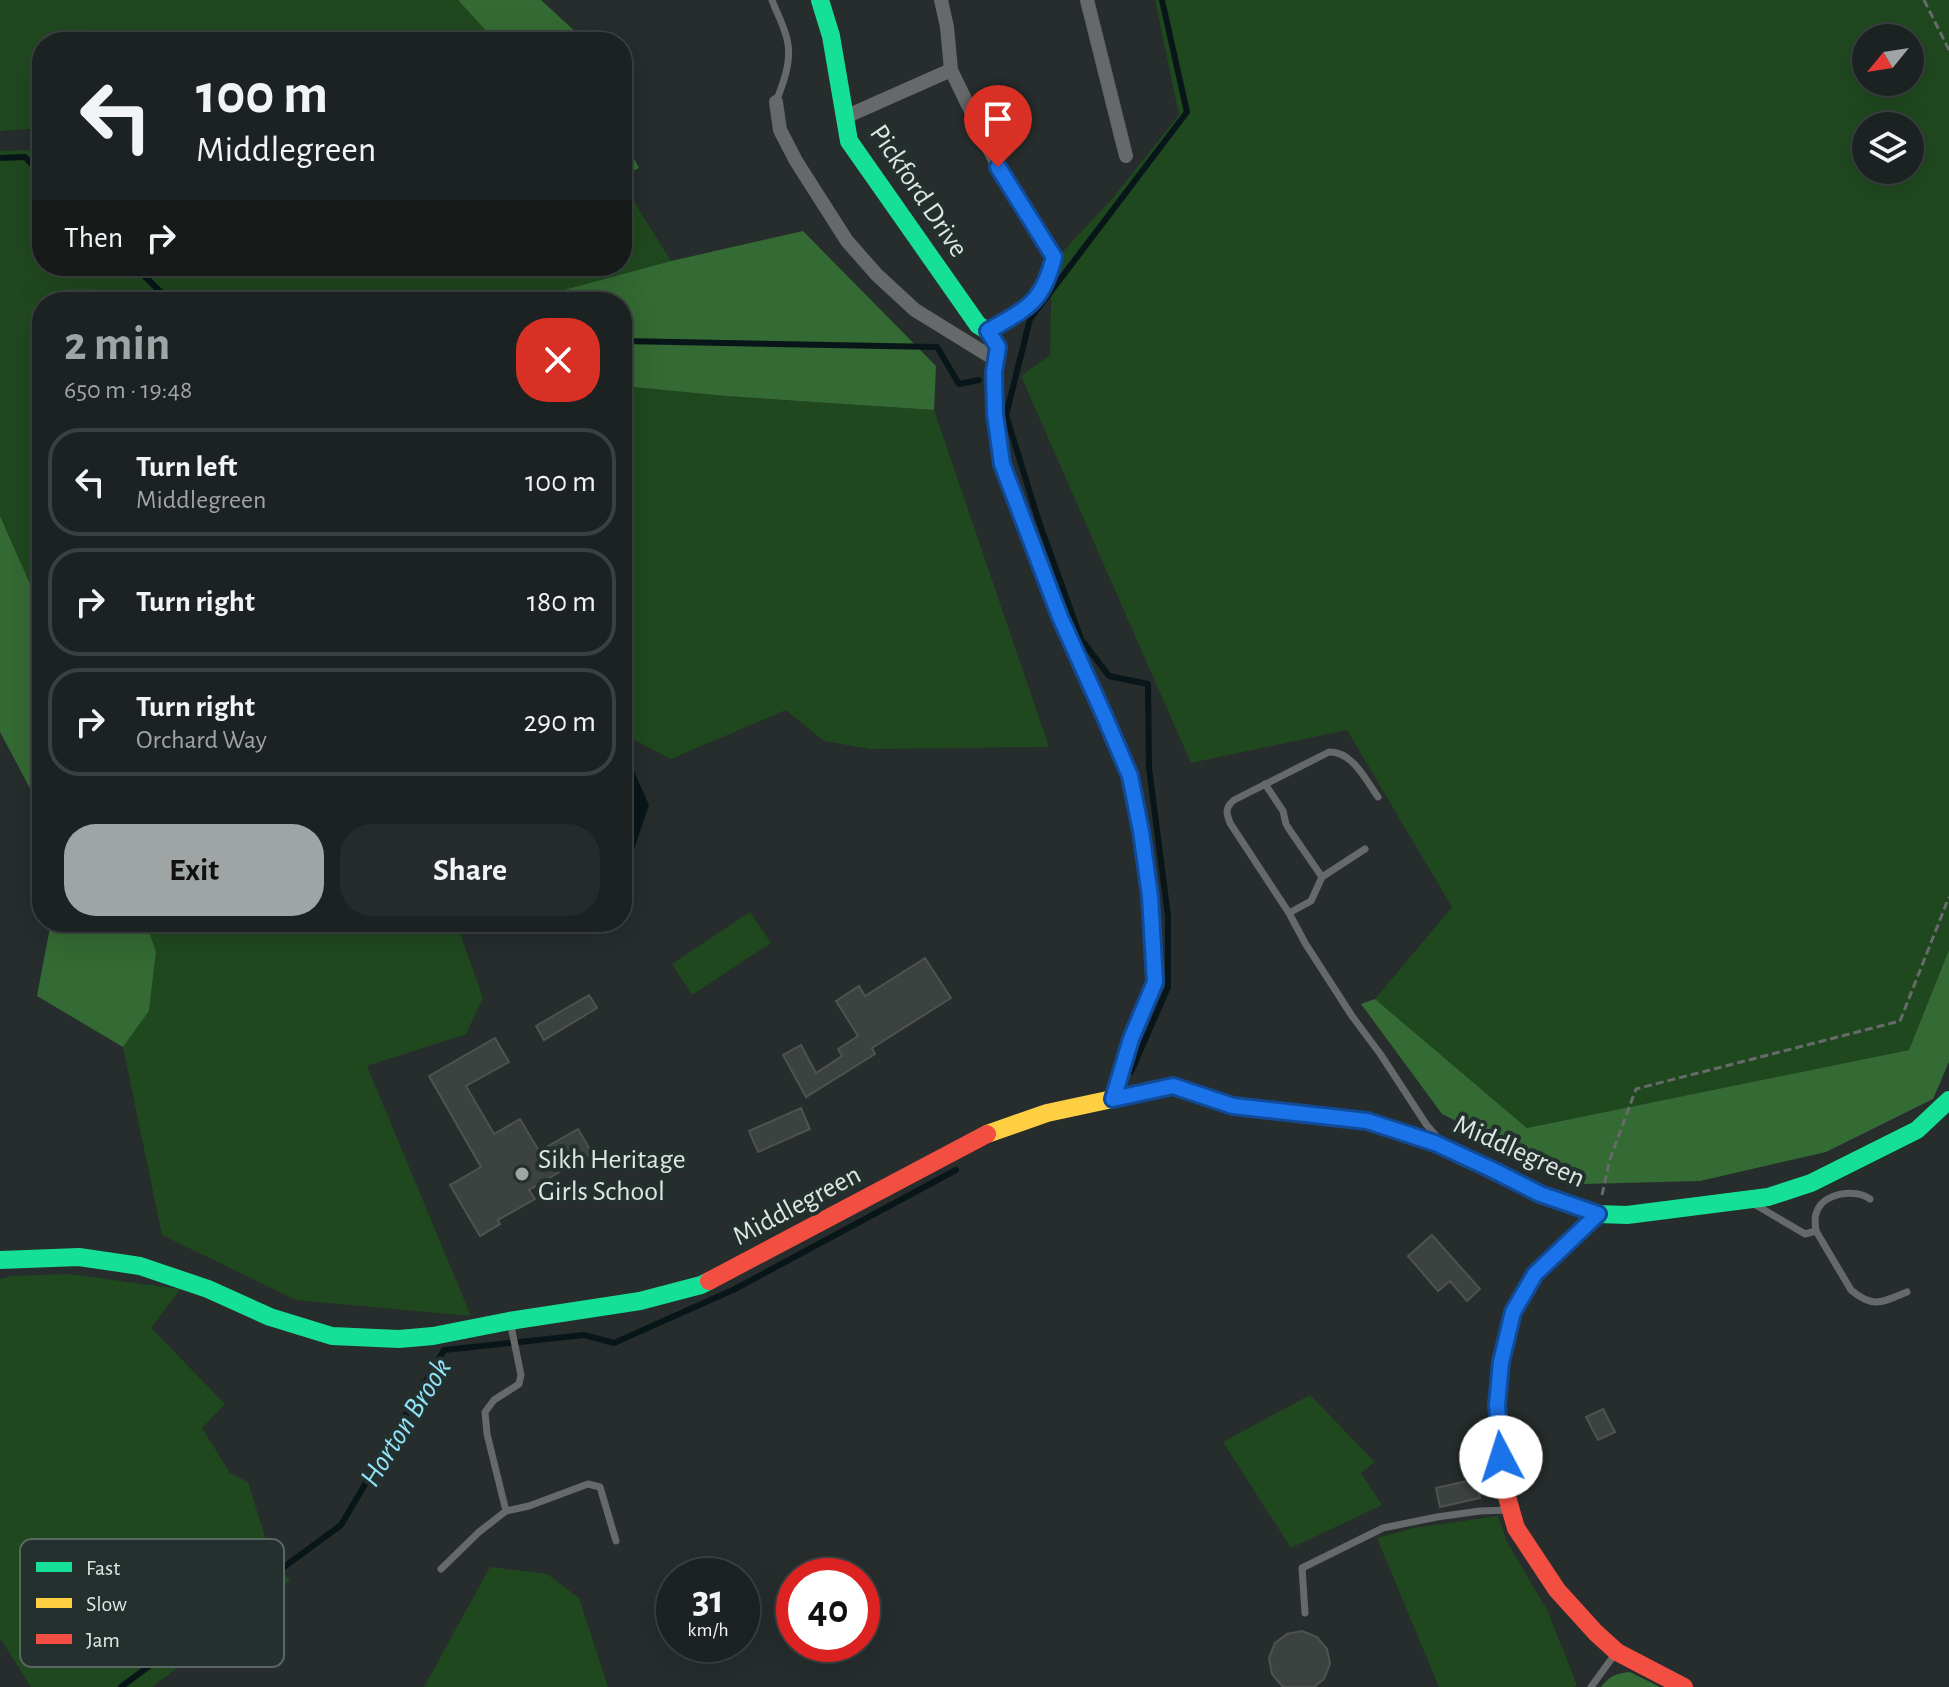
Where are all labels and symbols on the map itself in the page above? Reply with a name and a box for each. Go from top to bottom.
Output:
north arrow [1852,24,1924,96]
pin [964,85,1032,167]
street label: Pickford Drive [864,120,973,262]
street label: Middlegreen [1449,1110,1589,1193]
place label: Sikh Heritage Girls School [538,1146,686,1206]
street label: Middlegreen [728,1160,865,1251]
marker: Sikh Heritage Girls School [513,1165,531,1183]
water label: Horton Brook [355,1353,457,1492]
position arrow [1459,1415,1543,1499]
legend [20,1539,284,1667]
text: Fast [86,1557,120,1579]
speed limit sign: 40 [776,1558,880,1662]
text: Slow [86,1593,127,1615]
text: Jam [86,1629,120,1651]

